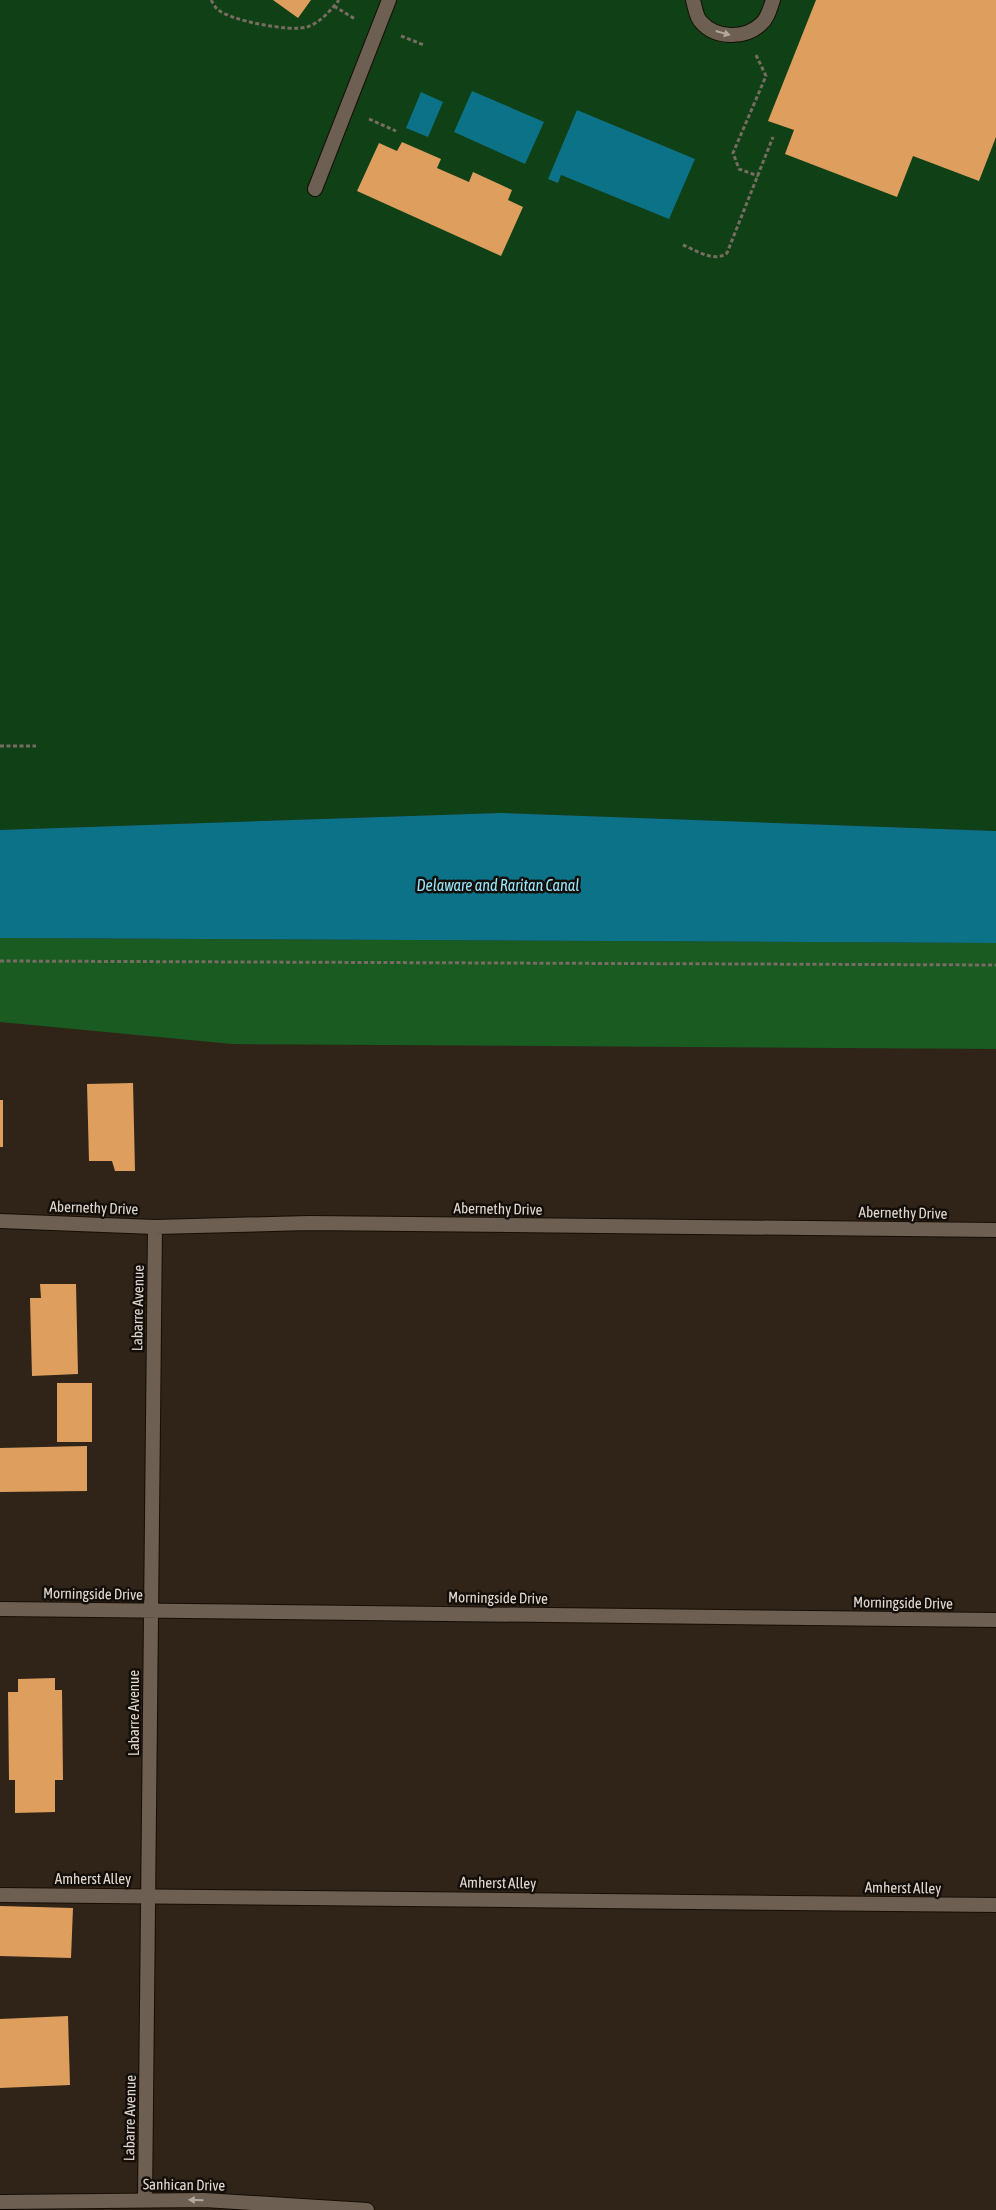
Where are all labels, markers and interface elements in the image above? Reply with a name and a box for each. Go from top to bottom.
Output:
one-way arrow [715,29,730,37]
water label: Delaware and Raritan Canal [417,876,579,894]
street label: Abernethy Drive [49,1197,139,1218]
street label: Abernethy Drive [453,1199,543,1218]
street label: Abernethy Drive [858,1203,948,1222]
street label: Labarre Avenue [128,1265,147,1351]
street label: Morningside Drive [43,1584,143,1603]
street label: Morningside Drive [448,1588,548,1607]
street label: Morningside Drive [853,1593,953,1612]
street label: Labarre Avenue [125,1670,142,1756]
street label: Amherst Alley [55,1870,131,1887]
street label: Amherst Alley [460,1873,536,1892]
street label: Amherst Alley [865,1878,941,1897]
street label: Labarre Avenue [120,2075,139,2161]
street label: Sanhican Drive [143,2175,225,2194]
one-way arrow [188,2196,204,2204]

